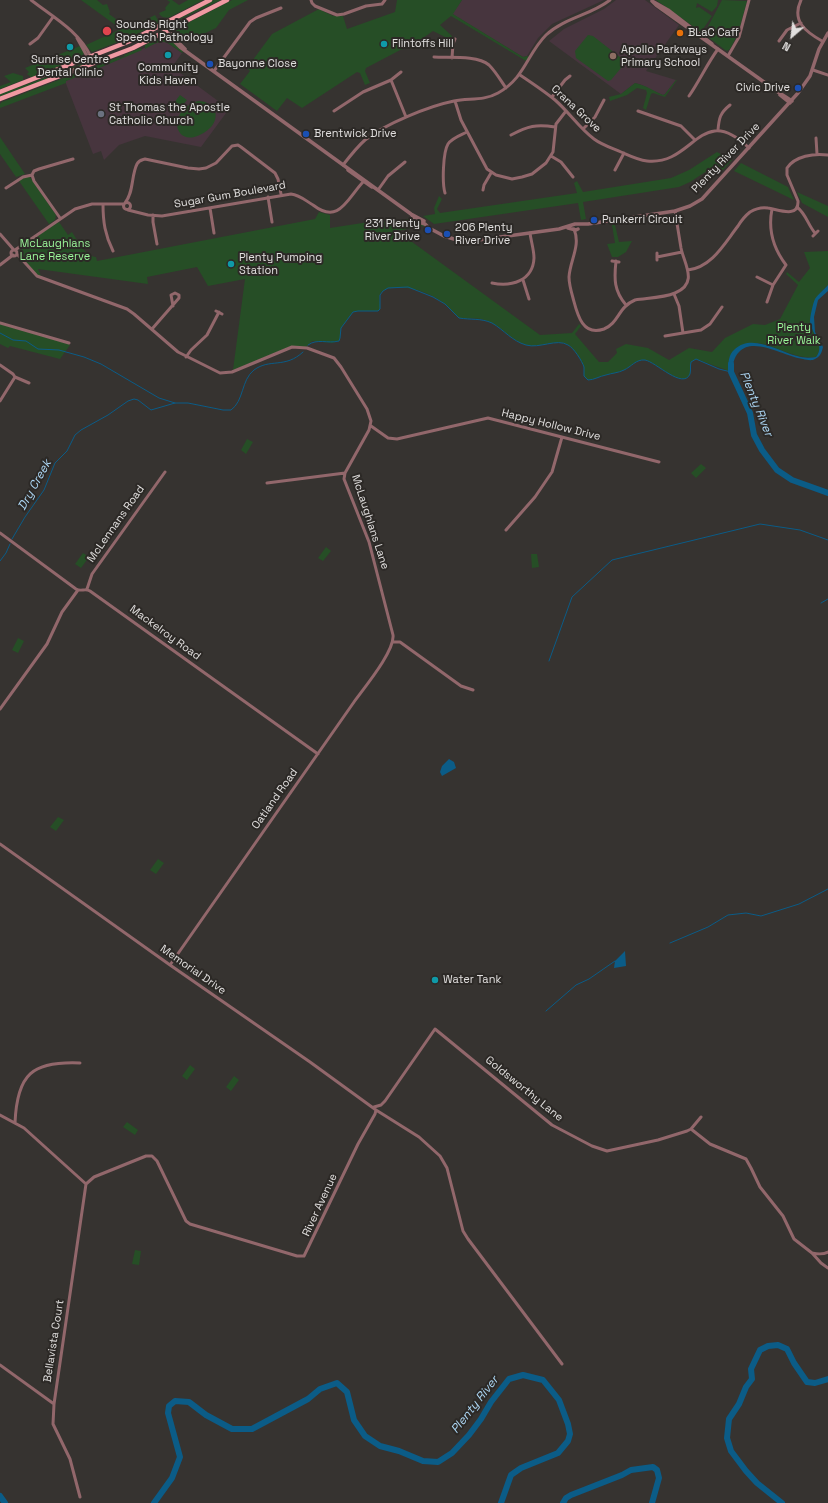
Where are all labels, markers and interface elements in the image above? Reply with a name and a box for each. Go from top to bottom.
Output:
north arrow [772,16,812,56]
place label: Sounds Right Speech Pathology [116,18,213,44]
marker: Sounds Right Speech Pathology [101,25,113,37]
place label: BLaC Caff [688,26,739,40]
marker: BLaC Caff [675,28,685,38]
place label: Flintoffs Hill [392,37,454,51]
marker: Flintoffs Hill [379,39,389,49]
text: N [780,39,793,55]
marker: Sunrise Centre Dental Clinic [65,42,75,52]
place label: Apollo Parkways Primary School [621,43,707,69]
marker: Community Kids Haven [163,50,173,60]
marker: Apollo Parkways Primary School [608,51,618,61]
place label: Sunrise Centre Dental Clinic [31,53,109,79]
place label: Bayonne Close [218,57,297,71]
marker: Bayonne Close [205,59,215,69]
place label: Community Kids Haven [138,61,198,87]
place label: Civic Drive [736,81,790,95]
street label: Crana Grove [548,83,604,135]
marker: Civic Drive [793,83,803,93]
place label: St Thomas the Apostle Catholic Church [109,101,230,127]
marker: St Thomas the Apostle Catholic Church [96,109,106,119]
street label: Plenty River Drive [689,120,763,196]
place label: Brentwick Drive [314,127,397,141]
marker: Brentwick Drive [301,129,311,139]
street label: Sugar Gum Boulevard [173,179,287,211]
place label: Punkerri Circuit [602,213,683,227]
marker: Punkerri Circuit [589,215,599,225]
place label: 231 Plenty River Drive [365,217,420,243]
place label: 206 Plenty River Drive [455,221,512,247]
marker: 231 Plenty River Drive [423,225,433,235]
marker: 206 Plenty River Drive [442,229,452,239]
park label: McLaughlans Lane Reserve [20,237,90,263]
place label: Plenty Pumping Station [239,251,322,277]
marker: Plenty Pumping Station [226,259,236,269]
park label: Plenty River Walk [767,321,821,347]
water label: Plenty River [736,369,776,439]
street label: Happy Hollow Drive [500,406,602,444]
water label: Dry Creek [15,457,55,513]
street label: McLaughlans Lane [348,473,392,571]
street label: McLennans Road [85,483,147,565]
street label: Mackelroy Road [127,603,203,663]
street label: Oatland Road [249,766,301,832]
street label: Memorial Drive [158,942,228,998]
place label: Water Tank [443,973,501,987]
marker: Water Tank [430,975,440,985]
street label: Goldsworthy Lane [483,1054,565,1124]
street label: River Avenue [300,1172,340,1238]
street label: Bellavista Court [41,1299,67,1383]
water label: Plenty River [448,1373,502,1437]

